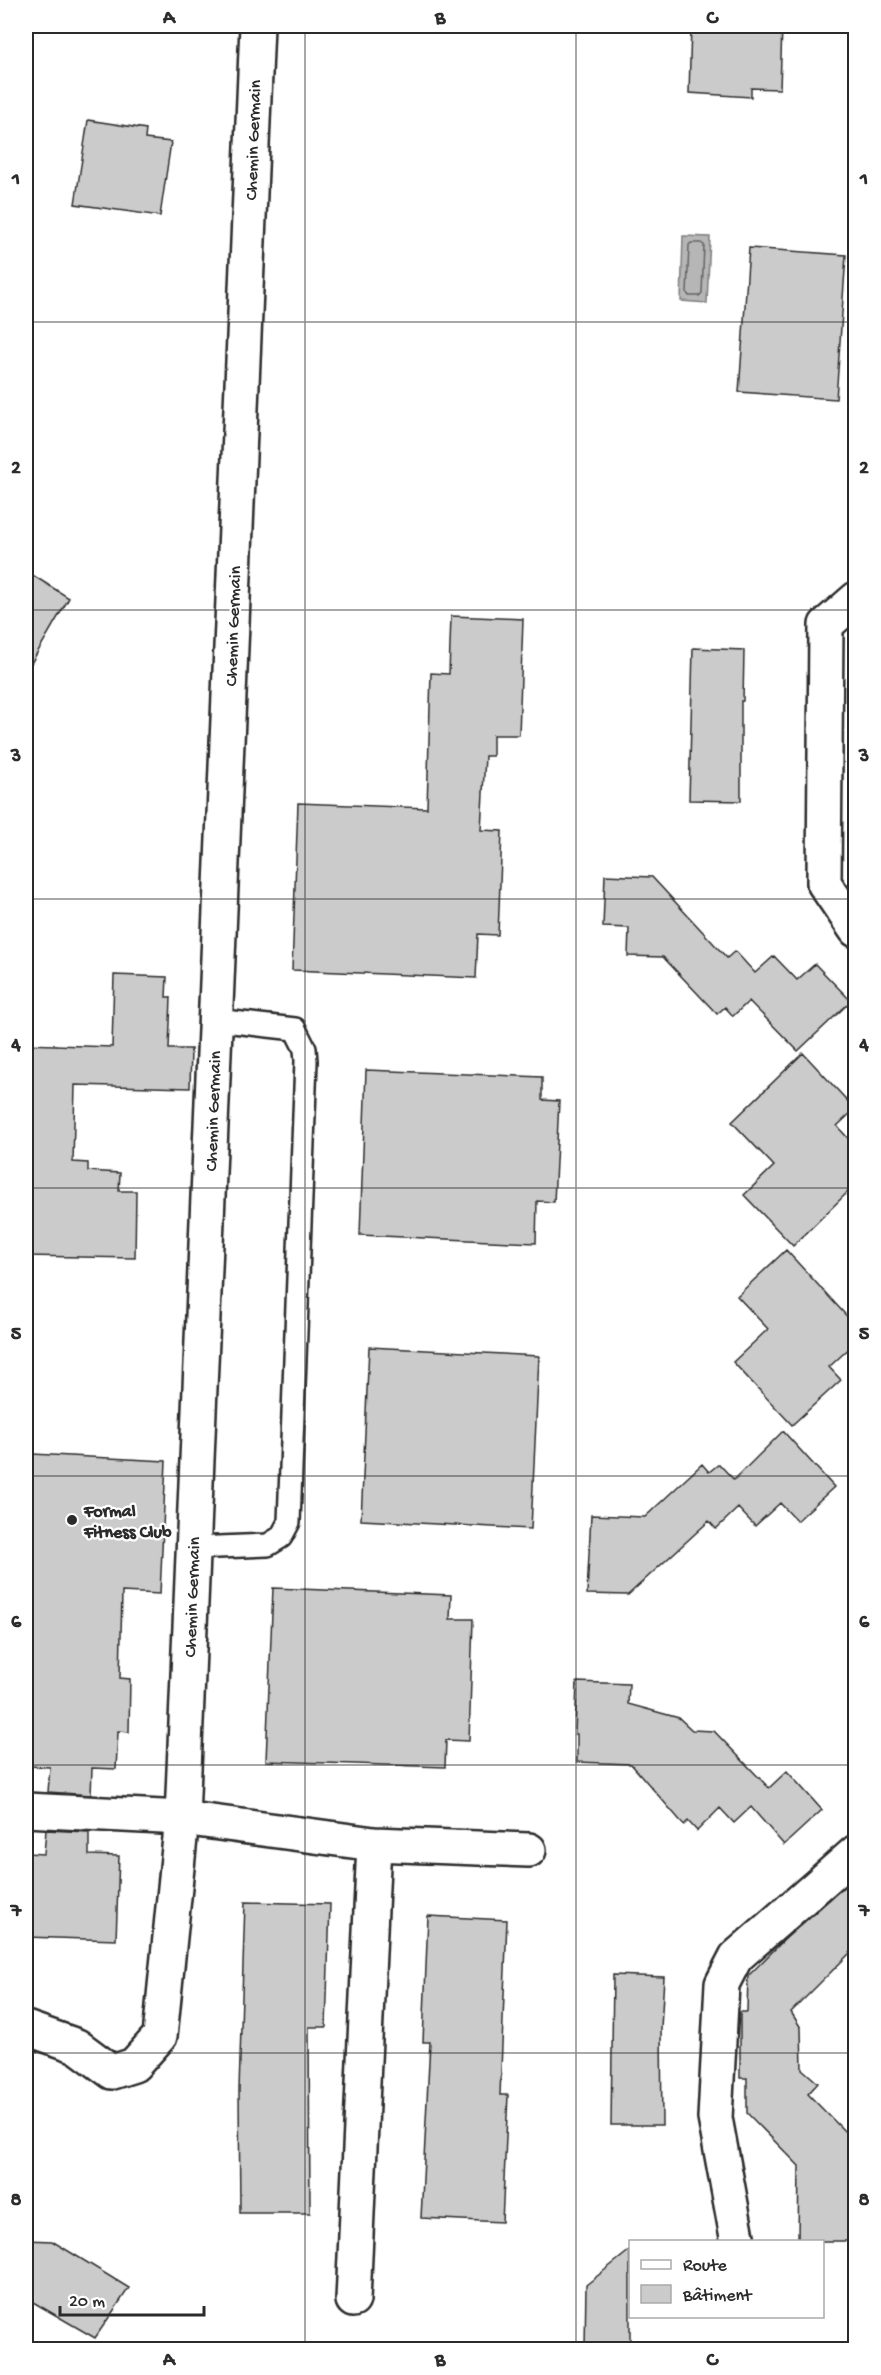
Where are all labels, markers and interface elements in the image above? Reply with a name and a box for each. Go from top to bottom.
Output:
text: A [162,8,177,31]
text: B [434,8,446,31]
text: C [706,8,720,31]
street label: Chemin Germain [242,79,267,201]
text: 1 [11,169,20,192]
text: 1 [859,169,868,192]
text: 2 [11,458,21,481]
text: 2 [859,458,869,481]
street label: Chemin Germain [222,565,247,687]
text: 3 [10,746,21,769]
text: 3 [858,746,869,769]
text: 4 [10,1035,21,1058]
text: 4 [858,1035,869,1058]
street label: Chemin Germain [202,1050,227,1172]
text: 5 [11,1324,22,1347]
text: 5 [859,1324,870,1347]
place label: Formal Fitness Club [83,1502,172,1544]
marker: Formal Fitness Club [65,1513,79,1527]
street label: Chemin Germain [181,1536,206,1658]
text: 6 [11,1612,22,1635]
text: 6 [859,1612,870,1635]
text: 7 [10,1901,23,1924]
text: 7 [858,1901,871,1924]
text: 8 [11,2190,22,2213]
text: 8 [859,2190,870,2213]
legend [629,2240,824,2318]
text: Route [683,2256,728,2277]
scale bar [60,2279,204,2317]
text: Bâtiment [682,2286,753,2307]
text: 20 m [69,2292,105,2313]
text: A [162,2350,177,2373]
text: B [434,2350,446,2373]
text: C [706,2350,720,2373]

